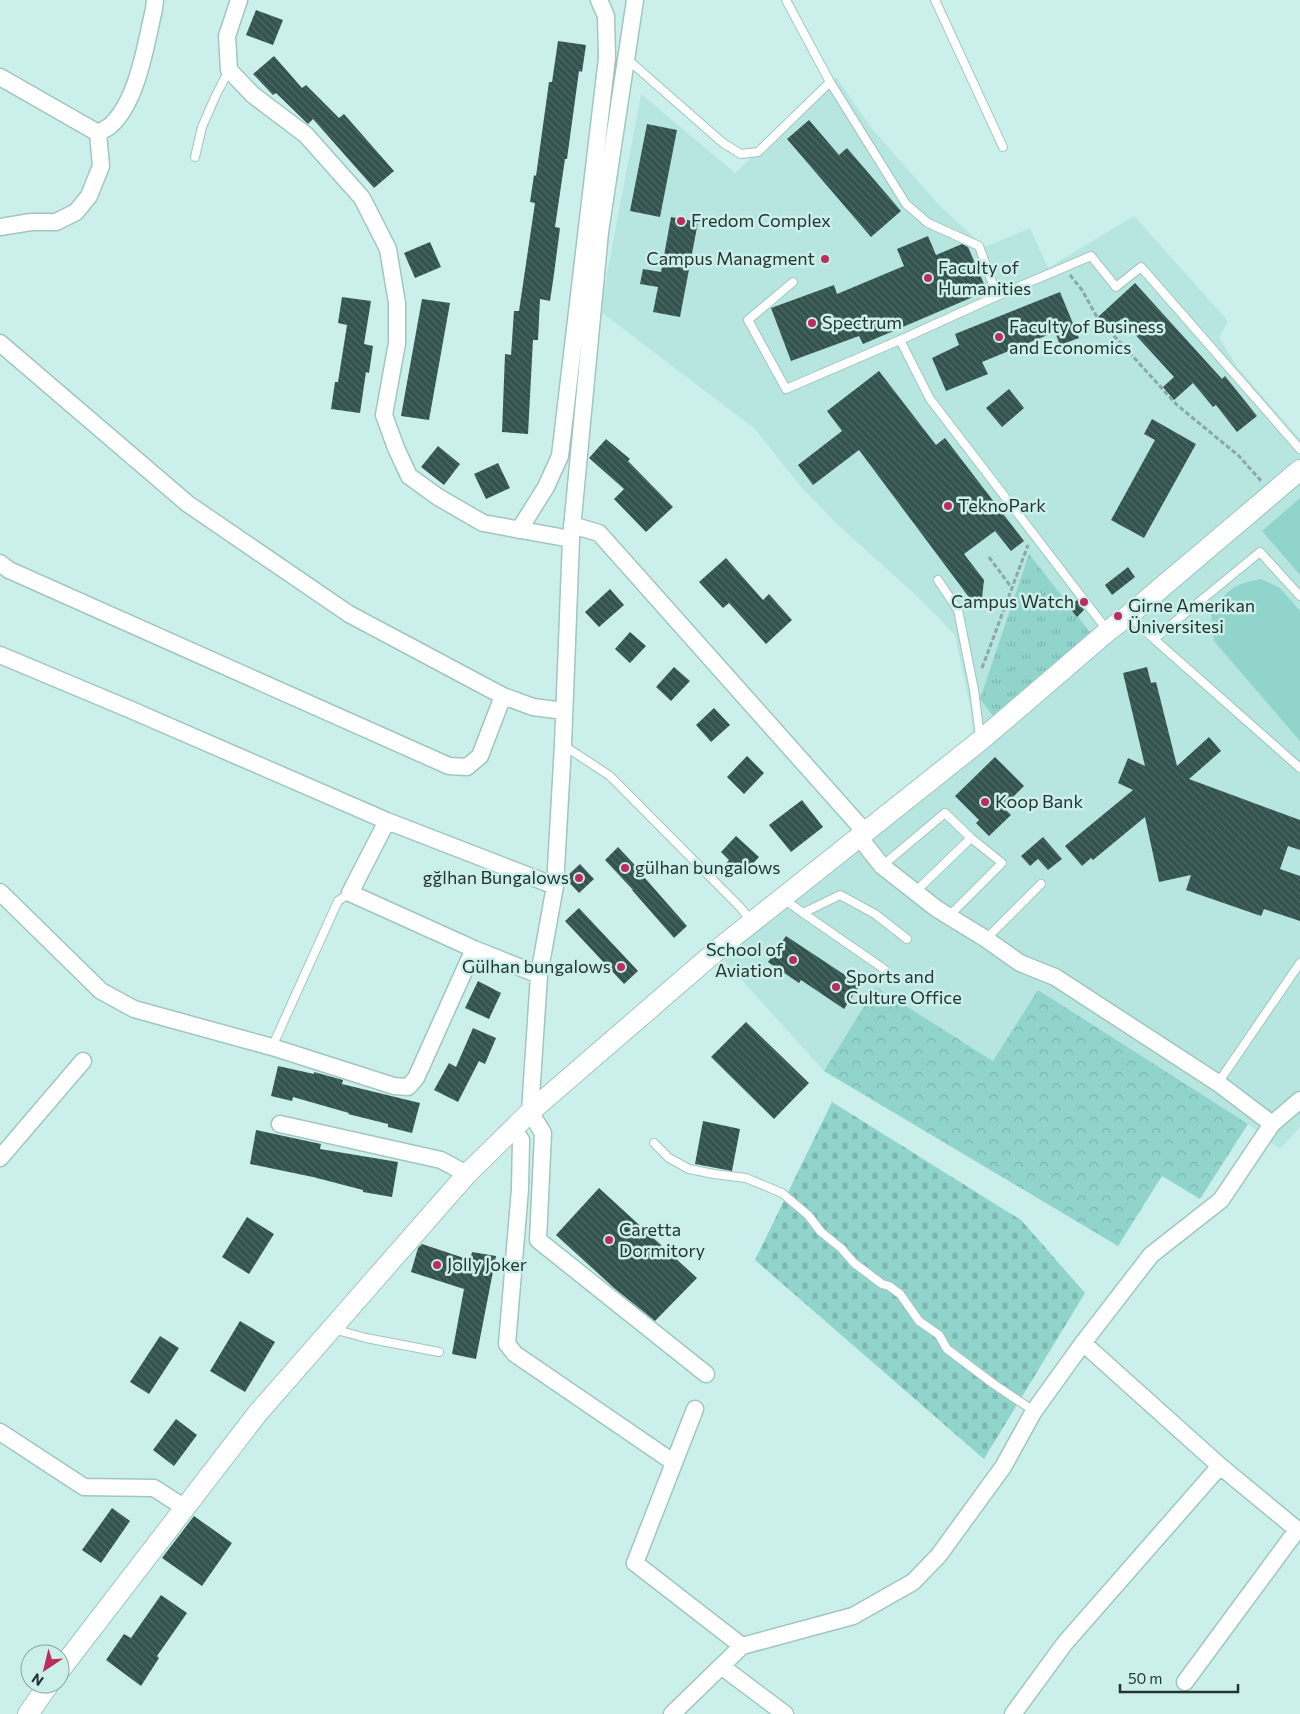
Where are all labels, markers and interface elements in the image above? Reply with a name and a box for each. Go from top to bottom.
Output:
place label: Fredom Complex [691,209,831,231]
marker: Fredom Complex [675,215,687,227]
place label: Campus Managment [646,247,815,269]
marker: Campus Managment [819,253,831,265]
place label: Faculty of Humanities [938,256,1031,299]
marker: Faculty of Humanities [922,272,934,284]
place label: Spectrum [822,311,902,333]
place label: Faculty of Business and Economics [1009,315,1164,358]
marker: Spectrum [806,317,818,329]
marker: Faculty of Business and Economics [993,331,1005,343]
place label: TeknoPark [958,494,1046,516]
marker: TeknoPark [942,500,954,512]
place label: Campus Watch [951,590,1074,612]
place label: Girne Amerikan Üniversitesi [1128,594,1255,637]
marker: Campus Watch [1078,596,1090,608]
marker: Girne Amerikan Üniversitesi [1112,610,1124,622]
place label: Koop Bank [995,790,1083,812]
marker: Koop Bank [979,796,991,808]
place label: gülhan bungalows [635,856,780,878]
marker: gülhan bungalows [619,862,631,874]
place label: gğlhan Bungalows [423,866,569,888]
marker: gğlhan Bungalows [573,872,585,884]
place label: School of Aviation [706,938,784,981]
marker: School of Aviation [787,954,799,966]
place label: Gülhan bungalows [462,955,611,977]
marker: Gülhan bungalows [615,961,627,973]
place label: Sports and Culture Office [846,965,962,1008]
marker: Sports and Culture Office [830,981,842,993]
place label: Caretta Dormitory [619,1218,705,1261]
marker: Caretta Dormitory [603,1234,615,1246]
place label: Jolly Joker [447,1253,527,1275]
marker: Jolly Joker [431,1259,443,1271]
north arrow [20,1644,70,1694]
scale bar [1120,1662,1238,1694]
text: 50 m [1128,1669,1162,1687]
text: N [28,1670,46,1690]

